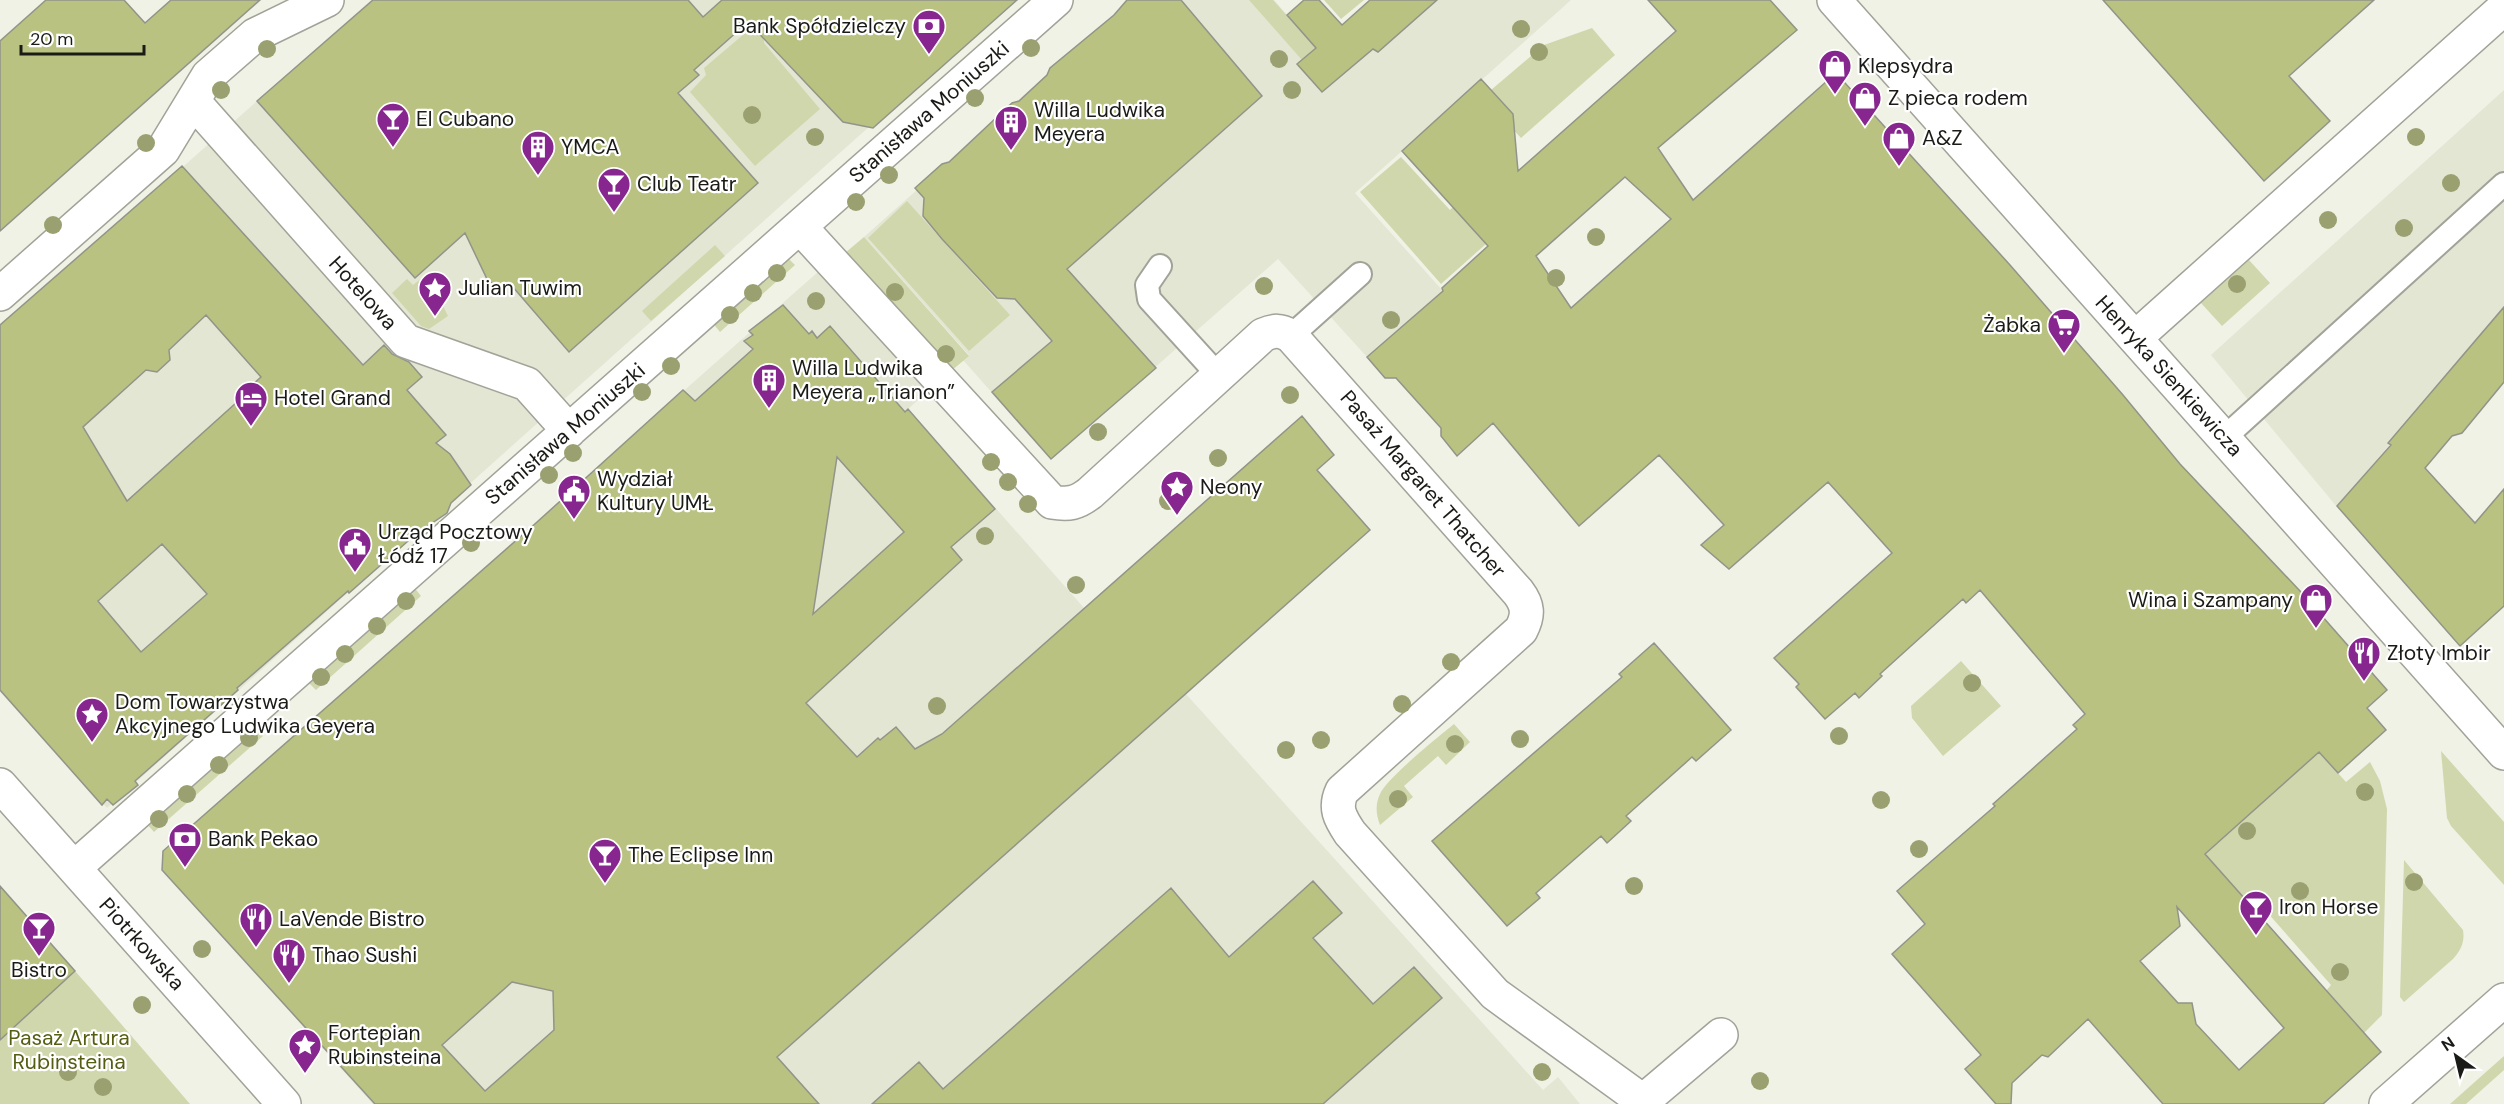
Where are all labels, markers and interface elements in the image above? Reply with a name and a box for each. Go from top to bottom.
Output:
bank icon: Bank Spółdzielczy [911,8,947,55]
place label: Bank Spółdzielczy [733,12,906,40]
scale bar [21,18,144,56]
text: 20 m [30,27,73,51]
street label: Stanisława Moniuszki [843,35,1015,189]
shop icon: Klepsydra [1817,48,1853,95]
place label: Klepsydra [1858,52,1953,80]
shop icon: Z pieca rodem [1847,80,1883,127]
place label: Z pieca rodem [1888,84,2028,112]
place label: Willa Ludwika Meyera [1034,96,1165,148]
bar icon: El Cubano [375,101,411,148]
building icon: Willa Ludwika Meyera [993,104,1029,151]
place label: El Cubano [416,105,514,133]
shop icon: A&Z [1881,120,1917,167]
place label: A&Z [1922,124,1963,152]
building icon: YMCA [520,129,556,176]
place label: YMCA [561,133,620,161]
bar icon: Club Teatr [596,166,632,213]
place label: Club Teatr [637,170,737,198]
street label: Hotelowa [322,250,404,336]
place icon: Julian Tuwim [417,270,453,317]
place label: Julian Tuwim [458,274,582,302]
street label: Henryka Sienkiewicza [2089,289,2249,463]
supermarket icon: Żabka [2046,307,2082,354]
place label: Żabka [1983,311,2041,339]
place label: Willa Ludwika Meyera „Trianon” [792,354,955,406]
street label: Stanisława Moniuszki [479,357,651,511]
building icon: Willa Ludwika Meyera „Trianon” [751,362,787,409]
hotel icon: Hotel Grand [233,380,269,427]
place label: Hotel Grand [274,384,391,412]
street label: Pasaż Margaret Thatcher [1334,384,1512,584]
place label: Wydział Kultury UMŁ [597,465,714,517]
place icon: Neony [1159,469,1195,516]
public building icon: Wydział Kultury UMŁ [556,473,592,520]
place label: Neony [1200,473,1263,501]
place label: Urząd Pocztowy Łódź 17 [378,518,533,570]
public building icon: Urząd Pocztowy Łódź 17 [337,526,373,573]
shop icon: Wina i Szampany [2298,582,2334,629]
place label: Wina i Szampany [2128,586,2293,614]
restaurant icon: Złoty Imbir [2346,635,2382,682]
place label: Złoty Imbir [2387,639,2491,667]
place label: Dom Towarzystwa Akcyjnego Ludwika Geyera [115,688,375,740]
place icon: Dom Towarzystwa Akcyjnego Ludwika Geyera [74,696,110,743]
bank icon: Bank Pekao [167,821,203,868]
place label: Bank Pekao [208,825,318,853]
bar icon: The Eclipse Inn [587,837,623,884]
place label: The Eclipse Inn [628,841,773,869]
bar icon: Iron Horse [2238,889,2274,936]
street label: Piotrkowska [93,892,191,996]
place label: Iron Horse [2279,893,2378,921]
restaurant icon: LaVende Bistro [238,901,274,948]
place label: LaVende Bistro [279,905,425,933]
bar icon: Bistro [21,910,57,957]
restaurant icon: Thao Sushi [271,937,307,984]
place label: Thao Sushi [312,941,417,969]
place label: Bistro [11,956,67,984]
place label: Fortepian Rubinsteina [328,1019,441,1071]
park label: Pasaż Artura Rubinsteina [8,1024,130,1076]
north arrow [2426,1026,2486,1086]
place icon: Fortepian Rubinsteina [287,1027,323,1074]
text: N [2437,1032,2459,1056]

